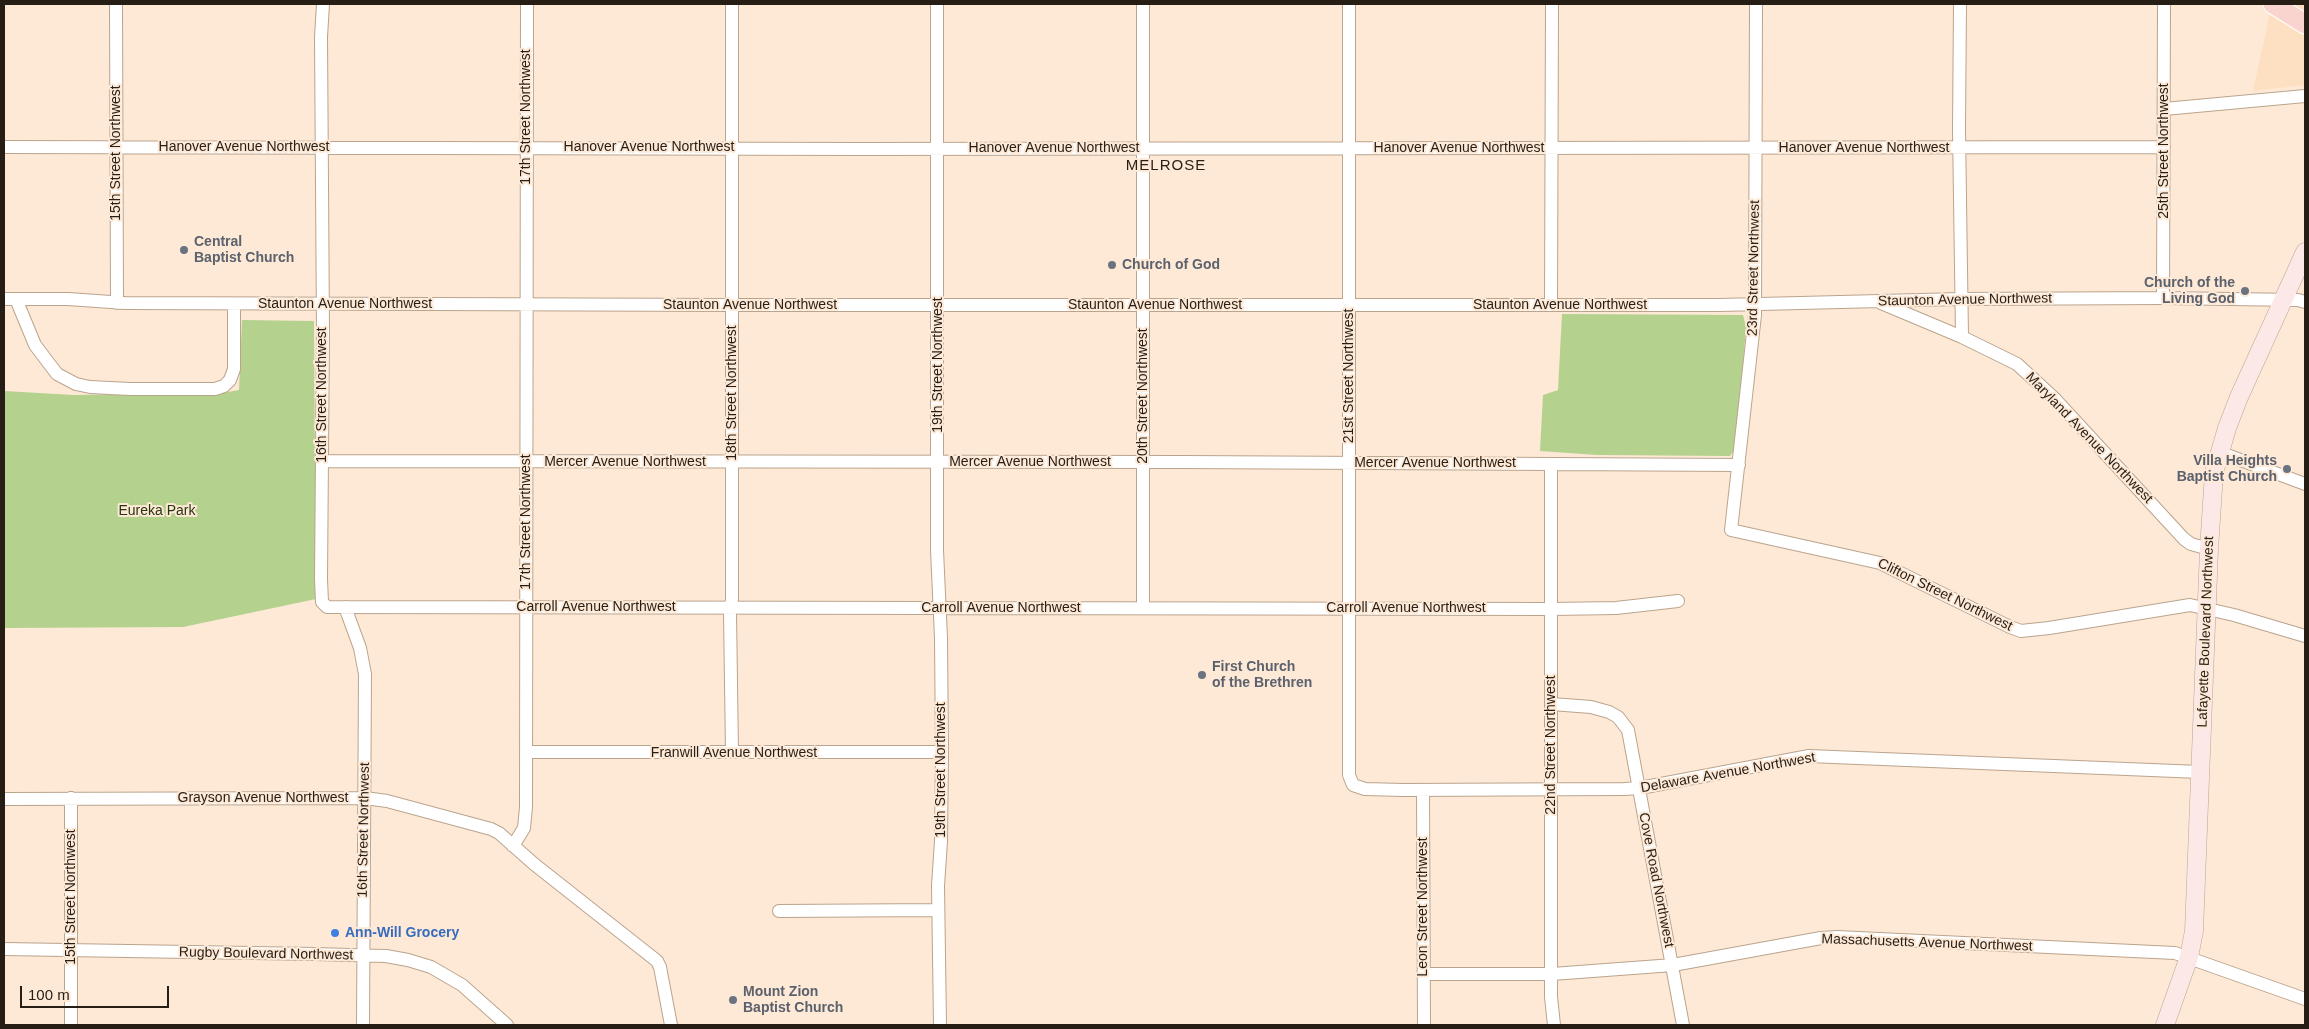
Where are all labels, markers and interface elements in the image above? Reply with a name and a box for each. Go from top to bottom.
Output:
street label: 17th Street Northwest [518,49,534,185]
street label: 25th Street Northwest [2156,83,2172,219]
street label: 15th Street Northwest [108,85,124,221]
street label: Hanover Avenue Northwest [159,139,329,155]
street label: Hanover Avenue Northwest [564,139,734,155]
street label: Hanover Avenue Northwest [969,140,1139,156]
street label: Hanover Avenue Northwest [1374,140,1544,156]
street label: Hanover Avenue Northwest [1779,140,1949,156]
district label: MELROSE [1125,157,1207,175]
street label: 23rd Street Northwest [1744,200,1764,336]
place label: Central Baptist Church [194,234,294,266]
marker: Central Baptist Church [178,244,190,256]
place label: Church of God [1122,257,1220,273]
marker: Church of God [1106,259,1118,271]
place label: Church of the Living God [2144,275,2235,308]
marker: Church of the Living God [2239,285,2251,297]
street label: Staunton Avenue Northwest [1878,290,2052,310]
street label: Staunton Avenue Northwest [258,296,432,312]
street label: Staunton Avenue Northwest [663,297,837,313]
street label: 19th Street Northwest [930,297,946,433]
street label: Staunton Avenue Northwest [1068,297,1242,313]
street label: Staunton Avenue Northwest [1473,297,1647,313]
street label: 21st Street Northwest [1341,309,1357,443]
street label: 18th Street Northwest [724,325,740,461]
street label: 16th Street Northwest [314,327,330,463]
street label: 20th Street Northwest [1135,328,1151,464]
street label: Maryland Avenue Northwest [2022,369,2156,507]
place label: Villa Heights Baptist Church [2177,453,2277,486]
street label: 17th Street Northwest [518,454,534,590]
street label: Mercer Avenue Northwest [544,454,706,470]
street label: Mercer Avenue Northwest [949,454,1111,470]
street label: Mercer Avenue Northwest [1354,455,1516,471]
marker: Villa Heights Baptist Church [2281,463,2293,475]
park label: Eureka Park [118,503,196,519]
street label: Lafayette Boulevard Northwest [2194,536,2218,728]
street label: Clifton Street Northwest [1875,555,2015,635]
street label: Carroll Avenue Northwest [516,599,676,615]
street label: Carroll Avenue Northwest [921,600,1081,616]
street label: Carroll Avenue Northwest [1326,600,1486,616]
place label: First Church of the Brethren [1212,659,1312,692]
marker: First Church of the Brethren [1196,669,1208,681]
street label: 22nd Street Northwest [1543,675,1559,815]
street label: 19th Street Northwest [933,702,949,838]
street label: Franwill Avenue Northwest [651,745,817,761]
street label: Delaware Avenue Northwest [1639,749,1817,797]
street label: 16th Street Northwest [354,762,374,898]
street label: Grayson Avenue Northwest [178,790,348,806]
street label: Cove Road Northwest [1635,811,1677,949]
street label: 15th Street Northwest [63,829,79,965]
street label: Leon Street Northwest [1415,837,1431,977]
place label: Ann-Will Grocery [345,925,459,941]
marker: Ann-Will Grocery [329,927,341,939]
street label: Massachusetts Avenue Northwest [1821,931,2033,955]
street label: Rugby Boulevard Northwest [179,944,353,964]
scale bar [22,976,171,1008]
place label: Mount Zion Baptist Church [743,984,843,1016]
text: 100 m [28,986,70,1003]
marker: Mount Zion Baptist Church [727,994,739,1006]

